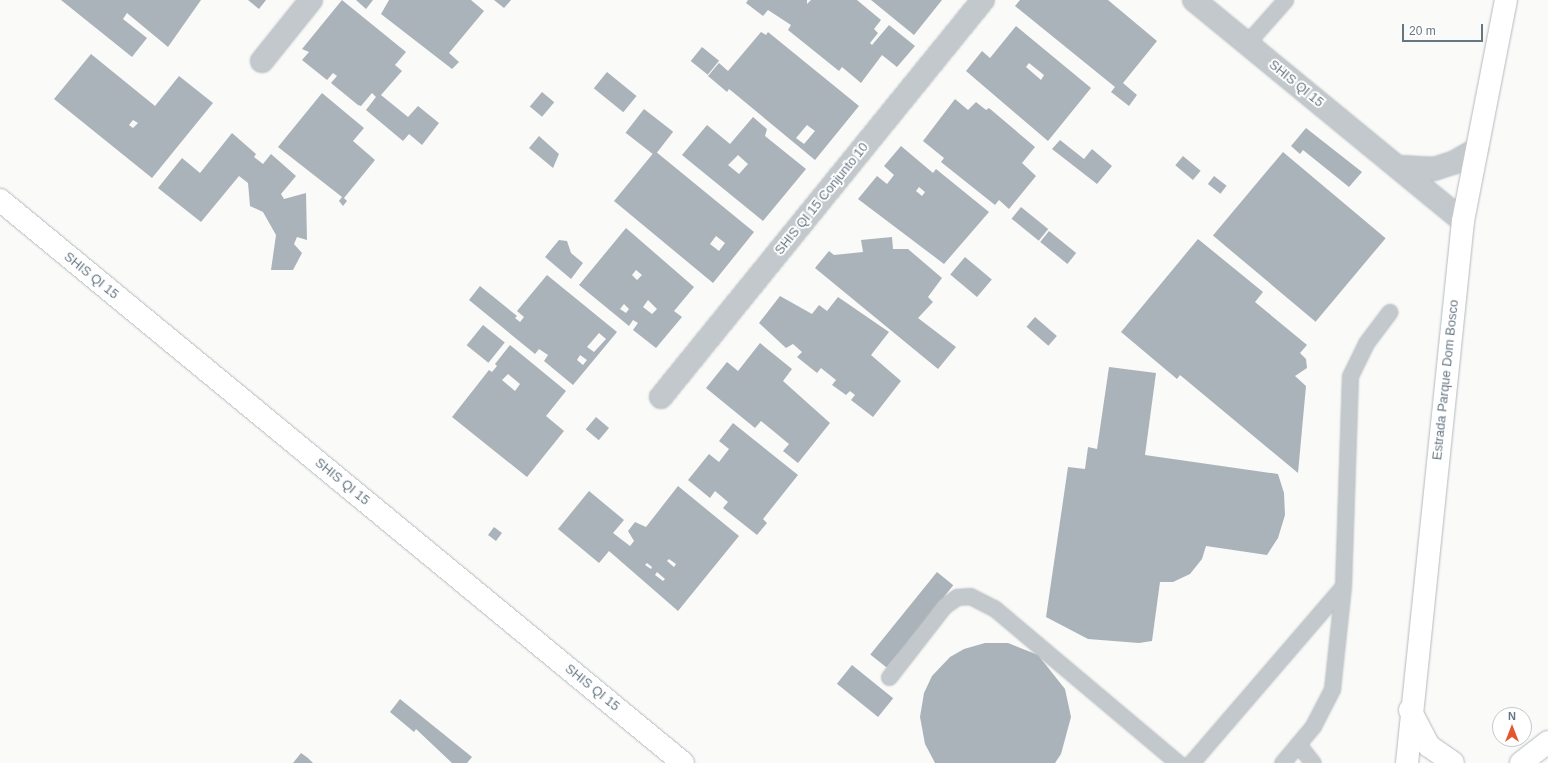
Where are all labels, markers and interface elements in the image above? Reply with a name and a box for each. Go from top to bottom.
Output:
scale bar [1404,16,1485,42]
text: 20 m [1409,24,1436,38]
street label: SHIS QI 15 [1266,57,1326,111]
street label: SHIS QI 15 Conjunto 10 [772,140,872,258]
street label: SHIS QI 15 [61,249,121,303]
street label: Estrada Parque Dom Bosco [1430,299,1462,461]
street label: SHIS QI 15 [312,455,372,509]
street label: SHIS QI 15 [562,661,622,715]
north arrow [1492,707,1532,747]
text: N [1508,710,1516,722]

